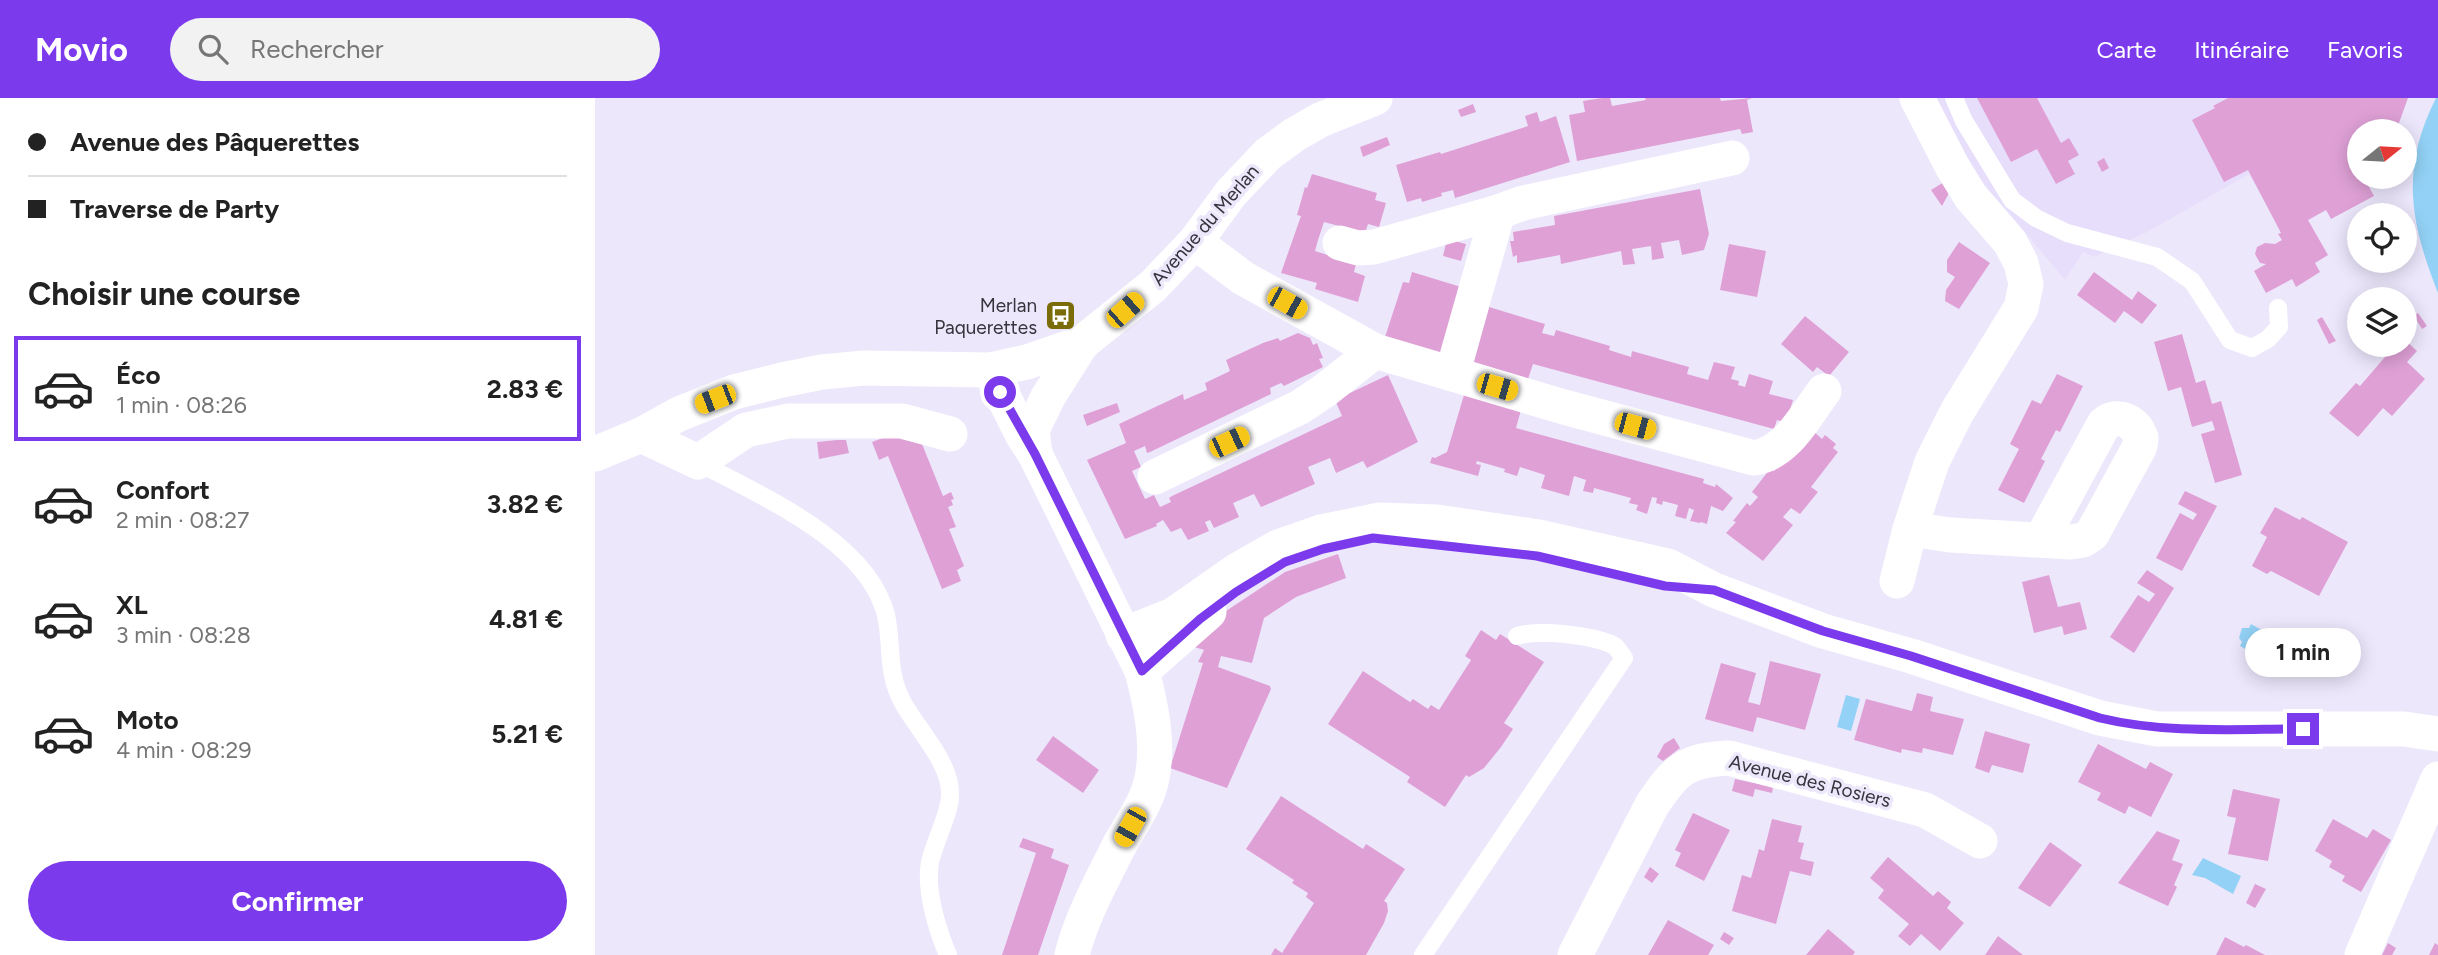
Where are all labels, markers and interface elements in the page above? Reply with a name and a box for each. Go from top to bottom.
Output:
search box [170,18,660,81]
text: Movio [35,30,128,69]
icon: search [194,30,232,68]
text: Rechercher [250,33,384,65]
text: Carte [2096,35,2156,64]
text: Itinéraire [2194,35,2289,64]
text: Favoris [2327,35,2403,64]
north arrow [2347,119,2417,189]
map controls [2347,119,2417,357]
text: Avenue des Pâquerettes [70,126,359,158]
street label: Avenue du Merlan [1146,160,1264,290]
text: Traverse de Party [70,193,279,225]
button: locate [2347,203,2417,273]
text: Choisir une course [28,275,300,313]
car [1264,284,1311,322]
button: layers [2347,287,2417,357]
car [1103,288,1148,332]
place label: Merlan Paquerettes [934,294,1037,339]
bus stop icon: Merlan Paquerettes [1043,299,1077,333]
icon: car [32,357,95,420]
text: Éco [116,359,161,391]
car [1474,371,1521,403]
text: 2.83 € [487,373,563,405]
route start [984,376,1016,408]
car [692,382,739,416]
text: 1 min · 08:26 [116,391,247,419]
car [1612,410,1659,442]
car [1206,424,1253,460]
icon: car [32,472,95,535]
text: Confort [116,474,210,506]
text: 3.82 € [487,488,563,520]
text: 2 min · 08:27 [116,506,249,534]
icon: car [32,587,95,650]
text: XL [116,589,148,621]
text: 4.81 € [489,603,563,635]
text: 3 min · 08:28 [116,621,251,649]
callout: 1 min [2245,628,2361,676]
text: 1 min [2276,638,2330,666]
icon: car [32,702,95,765]
text: Moto [116,704,179,736]
route end [2287,713,2319,745]
text: 5.21 € [491,718,563,750]
text: 4 min · 08:29 [116,736,251,764]
street label: Avenue des Rosiers [1727,750,1893,812]
car [1111,804,1150,850]
button: Confirmer [28,861,567,941]

